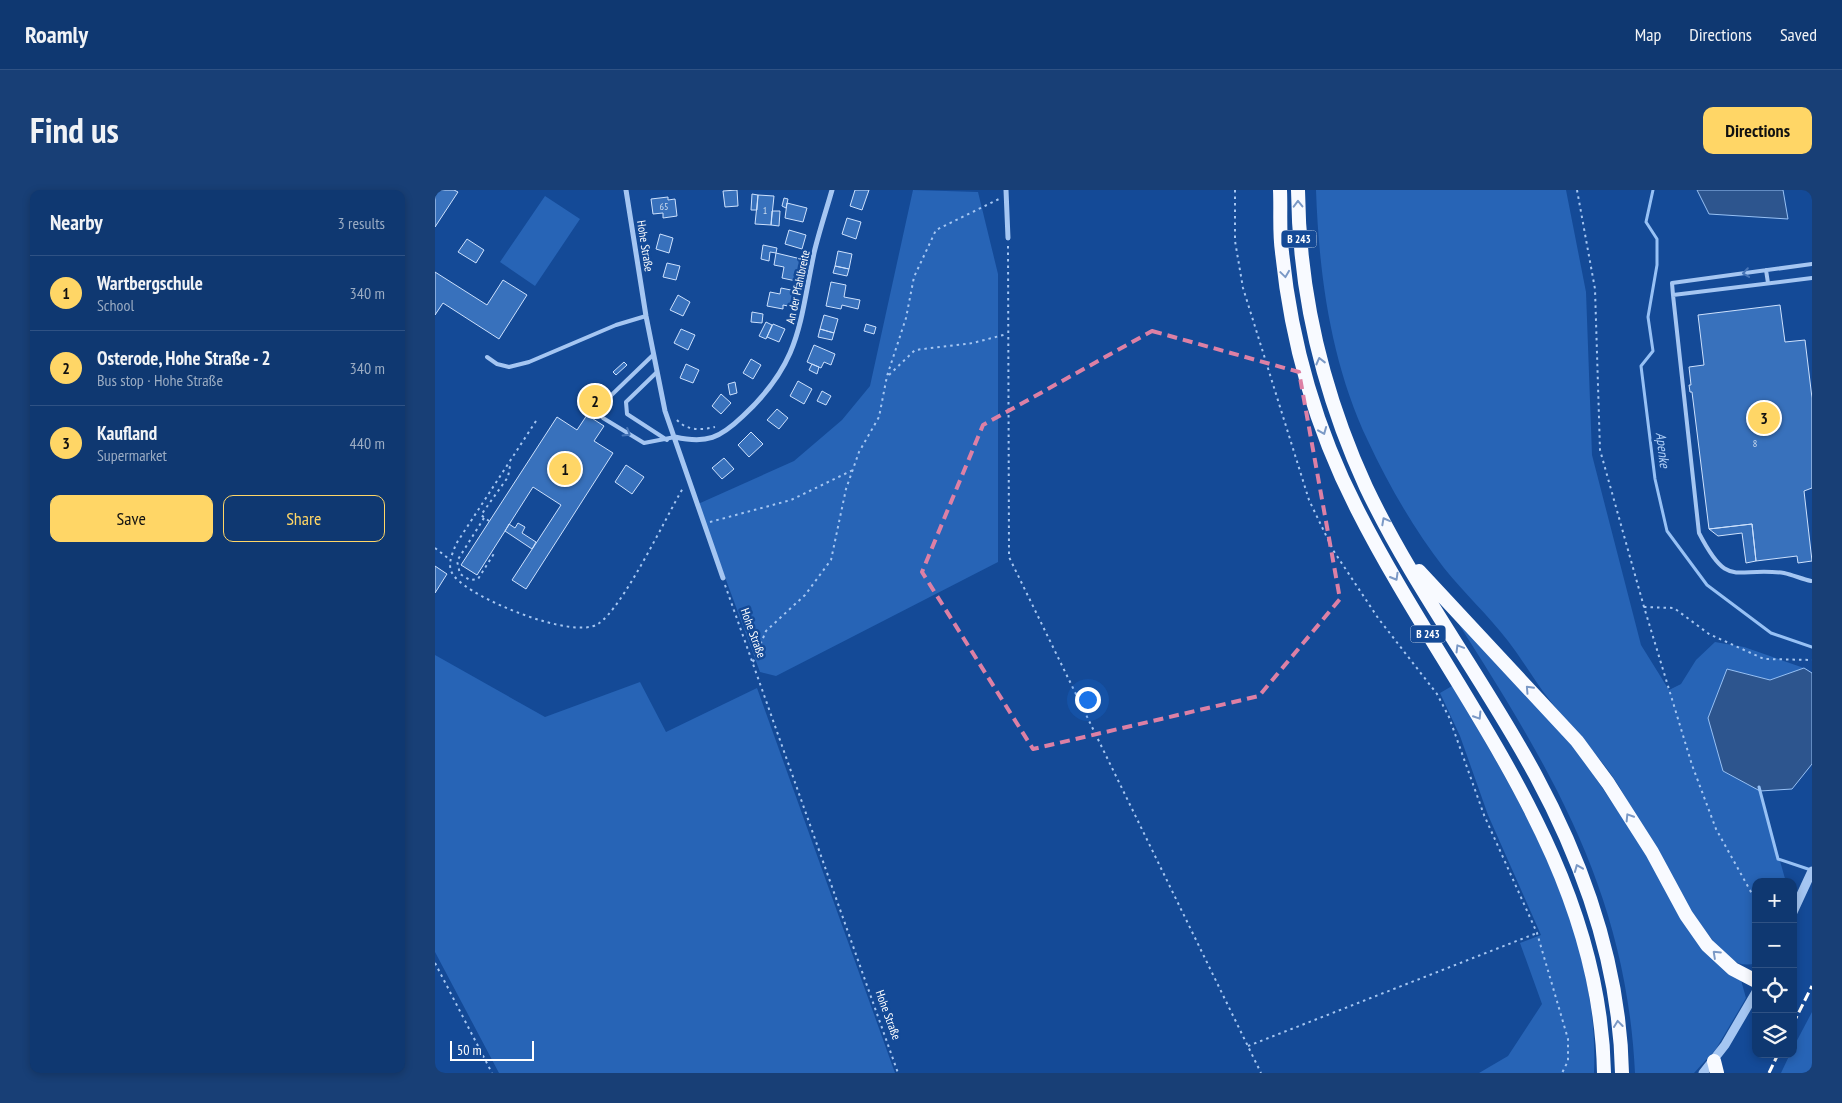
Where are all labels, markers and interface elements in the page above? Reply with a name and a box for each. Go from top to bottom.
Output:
text: Roamly [25,19,88,50]
text: Map [1635,23,1661,46]
text: Directions [1689,23,1752,46]
text: Saved [1780,23,1817,46]
text: Find us [30,107,119,153]
button: Directions [1703,107,1812,154]
one-way arrow [1293,199,1303,207]
house number: 65 [660,200,669,213]
house number: 1 [763,204,767,217]
text: Nearby [50,209,103,236]
text: 3 results [338,213,385,233]
street label: Hohe Straße [634,219,657,273]
road number: B 243 [1281,231,1317,248]
street label: An der Pfahlbreite [782,249,813,325]
one-way arrow [1742,267,1750,278]
one-way arrow [1279,269,1289,278]
text: Wartbergschule [97,271,203,295]
text: 1 [62,283,70,303]
text: 340 m [350,283,385,303]
text: School [97,295,134,315]
text: Osterode, Hohe Straße - 2 [97,346,271,370]
one-way arrow [1316,357,1326,365]
text: 2 [62,358,70,378]
text: 340 m [350,358,385,378]
text: Bus stop · Hohe Straße [97,370,223,390]
pin: 2 [579,382,611,420]
pin: 3 [1748,399,1780,437]
text: Kaufland [97,421,157,445]
one-way arrow [622,426,631,436]
one-way arrow [1317,426,1327,435]
water label: Apenke [1652,431,1674,470]
text: 3 [62,433,70,453]
text: 440 m [350,433,385,453]
house number: 8 [1753,437,1757,450]
text: Supermarket [97,445,167,465]
pin: 1 [549,450,581,488]
button: Save [50,495,213,542]
button: Share [223,495,385,542]
one-way arrow [1381,518,1391,527]
one-way arrow [1388,571,1398,580]
street label: Hohe Straße [738,606,769,660]
road number: B 243 [1411,626,1445,642]
one-way arrow [1455,645,1465,654]
one-way arrow [1526,686,1535,695]
your location [1075,687,1101,713]
one-way arrow [1472,711,1482,720]
one-way arrow [1626,813,1636,822]
one-way arrow [1573,864,1584,873]
map controls [1752,878,1797,1058]
button: + [1752,878,1797,923]
button: − [1752,923,1797,968]
one-way arrow [1713,951,1722,960]
button: locate [1752,968,1797,1013]
street label: Hohe Straße [873,988,904,1042]
button: layers [1752,1013,1797,1058]
one-way arrow [1614,1020,1624,1029]
scale bar [450,1038,534,1061]
text: 50 m [457,1041,482,1059]

